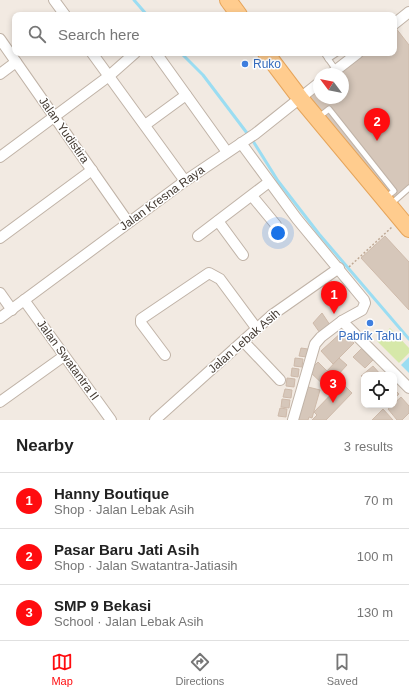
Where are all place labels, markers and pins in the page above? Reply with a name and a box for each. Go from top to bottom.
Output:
place label: Ruko [253,57,281,71]
marker: Ruko [240,59,250,69]
pin: 2 [364,108,390,141]
pin: 1 [321,281,347,314]
marker: Pabrik Tahu [365,318,375,328]
place label: Pabrik Tahu [338,329,402,343]
pin: 3 [320,370,346,403]

